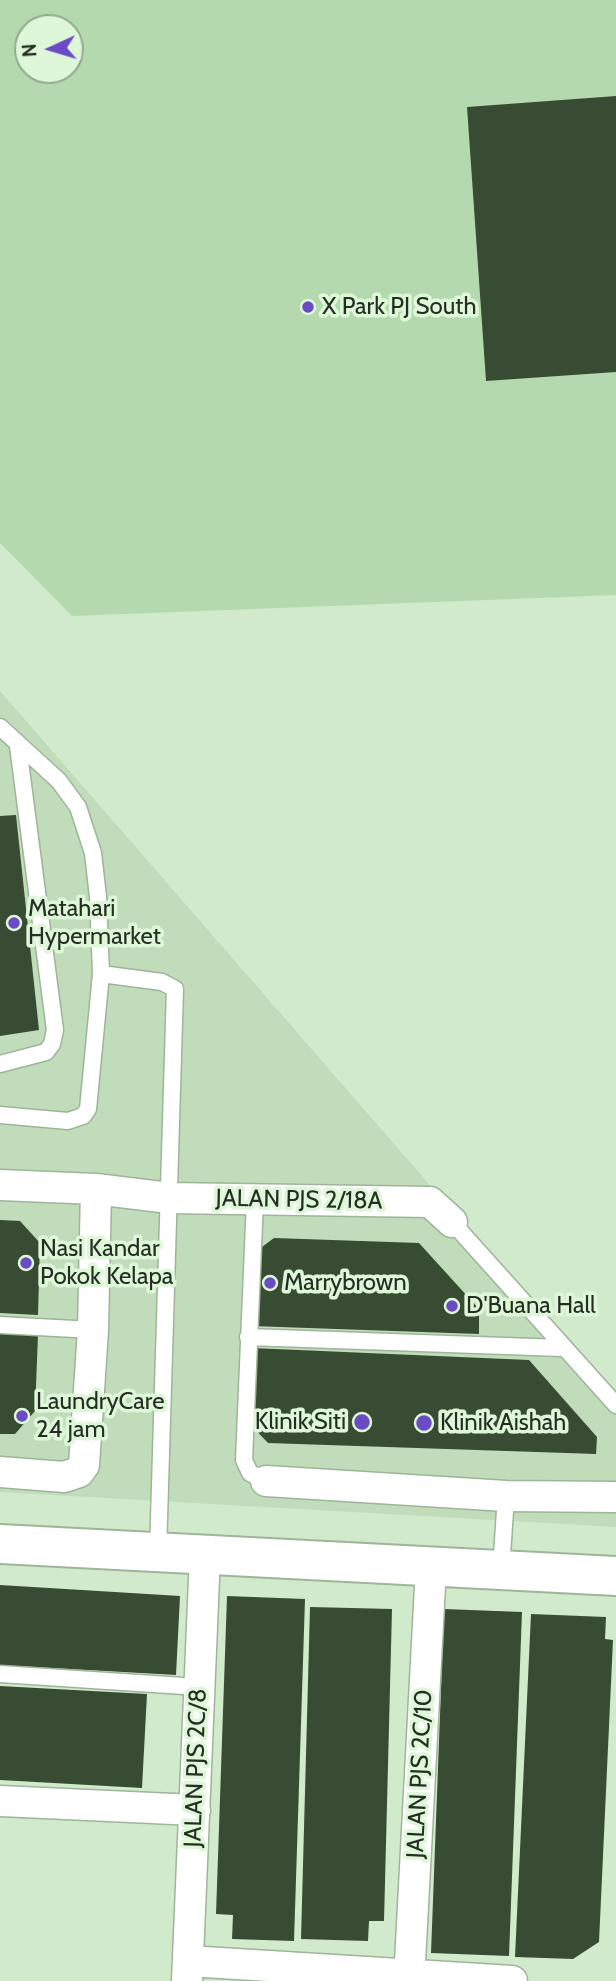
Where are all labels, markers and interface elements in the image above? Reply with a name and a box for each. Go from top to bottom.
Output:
north arrow [14,14,84,84]
text: N [18,43,41,58]
place label: X Park PJ South [322,293,476,321]
marker: X Park PJ South [300,299,316,315]
place label: Matahari Hypermarket [28,895,161,951]
marker: Matahari Hypermarket [6,915,22,931]
street label: JALAN PJS 2/18A [215,1184,383,1216]
place label: Nasi Kandar Pokok Kelapa [40,1235,173,1291]
marker: Nasi Kandar Pokok Kelapa [18,1255,34,1271]
place label: Marrybrown [284,1269,407,1297]
marker: Marrybrown [262,1275,278,1291]
place label: D'Buana Hall [466,1292,596,1320]
marker: D'Buana Hall [444,1298,460,1314]
place label: LaundryCare 24 jam [36,1388,164,1444]
marker: LaundryCare 24 jam [14,1408,30,1424]
place label: Klinik Siti [255,1408,346,1436]
place label: Klinik Aishah [440,1409,566,1437]
marker: Klinik Siti [352,1412,372,1432]
marker: Klinik Aishah [414,1413,434,1433]
street label: JALAN PJS 2C/8 [179,1688,213,1848]
street label: JALAN PJS 2C/10 [401,1689,439,1859]

